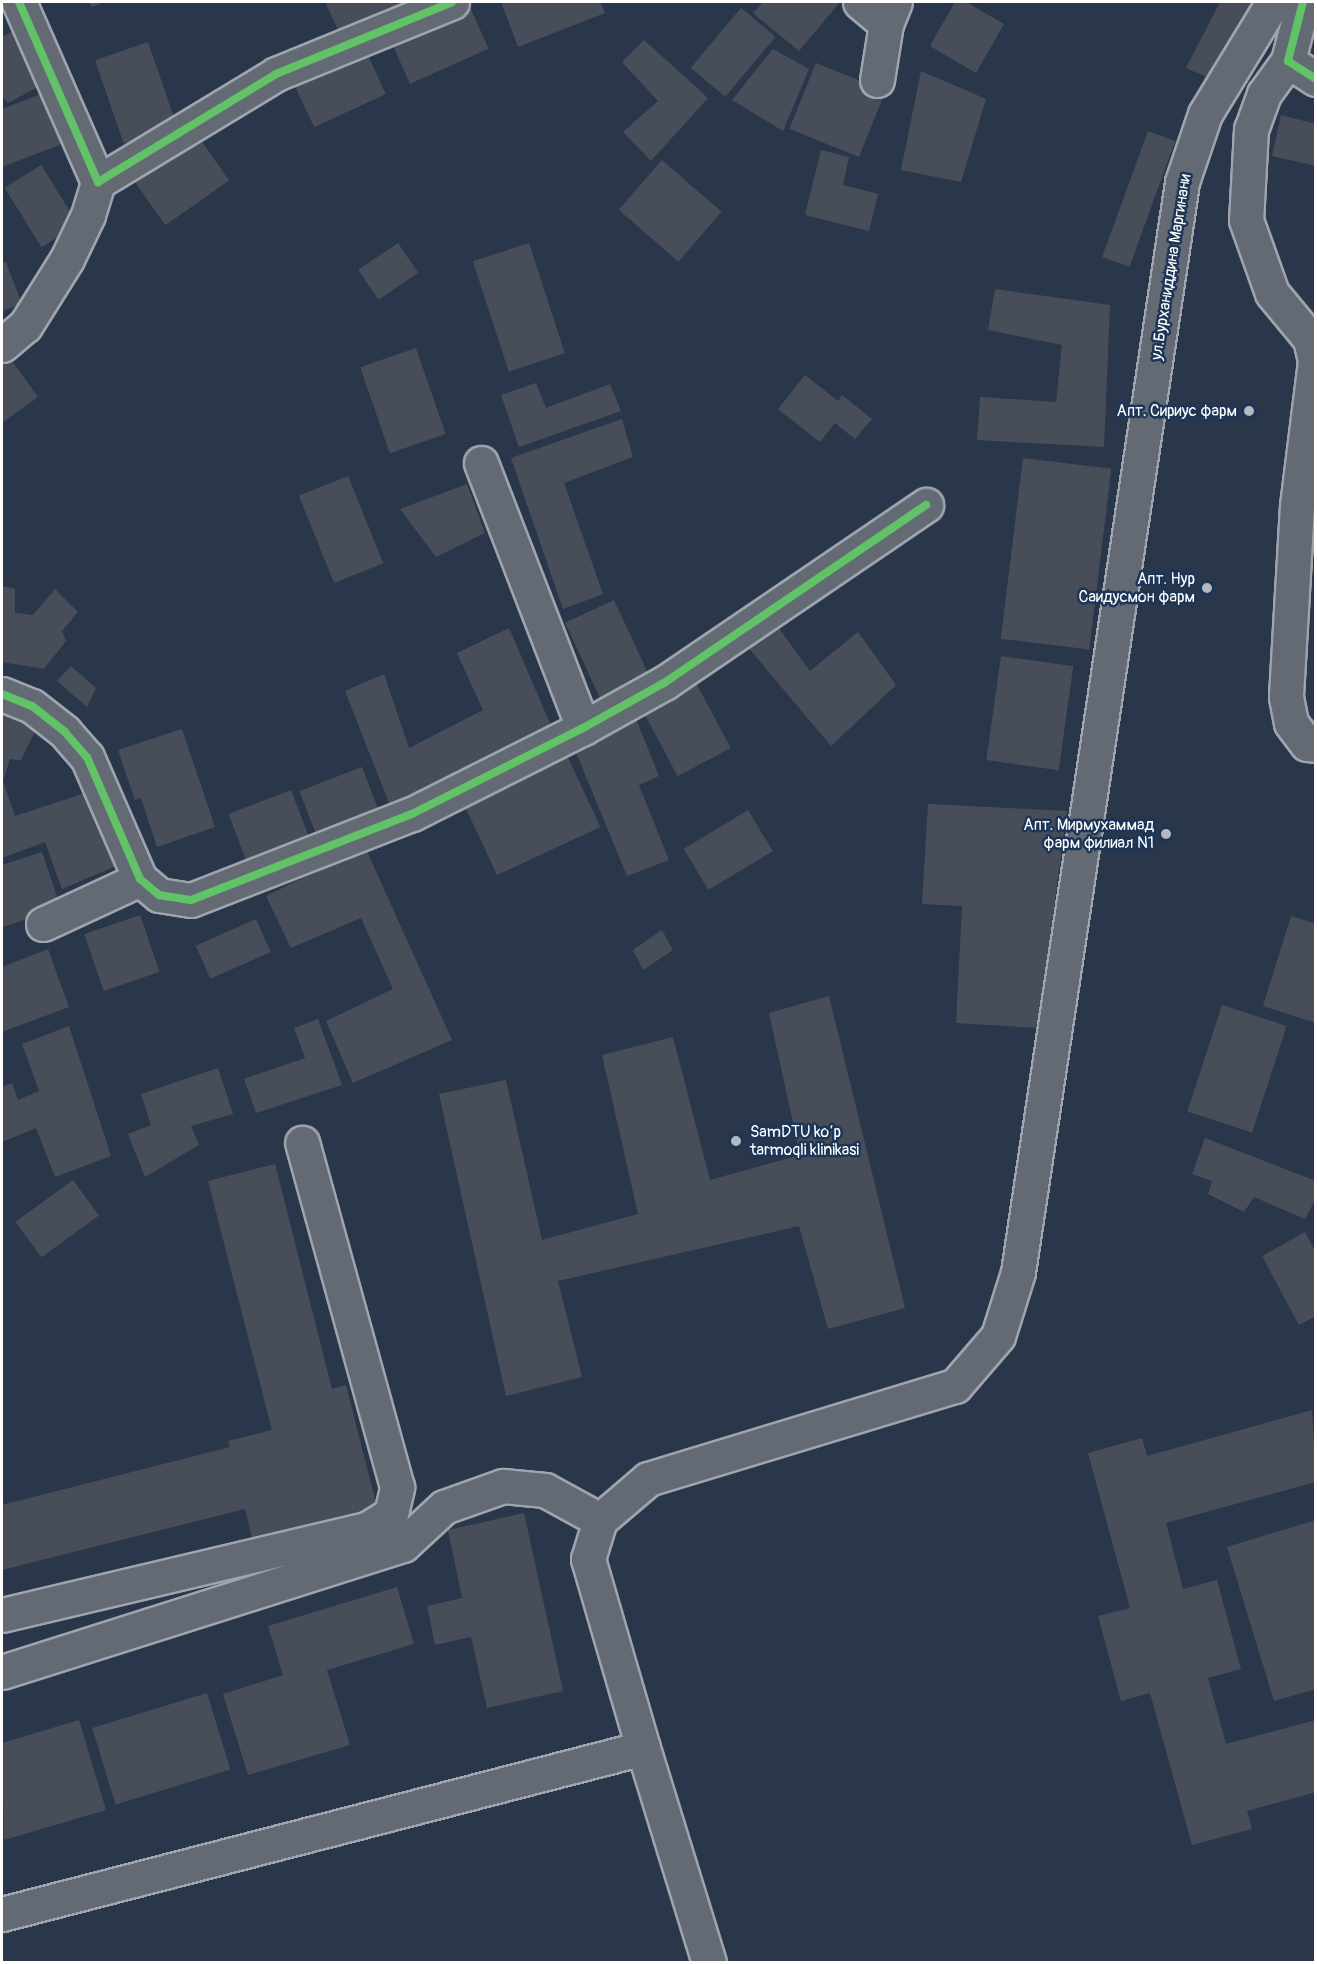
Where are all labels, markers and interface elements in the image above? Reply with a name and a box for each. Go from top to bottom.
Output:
street label: ул.Бурханиддина Маргинани [1147,173,1195,361]
place label: Апт. Сириус фарм [1117,401,1237,421]
marker: Апт. Сириус фарм [1242,404,1256,418]
place label: Апт. Нур Саидусмон фарм [1079,569,1195,607]
marker: Апт. Нур Саидусмон фарм [1200,581,1214,595]
place label: Апт. Мирмухаммад фарм филиал N1 [1023,815,1154,853]
marker: Апт. Мирмухаммад фарм филиал N1 [1159,827,1173,841]
place label: SamDTU ko‘p tarmoqli klinikasi [750,1122,859,1160]
marker: SamDTU ko‘p tarmoqli klinikasi [727,1132,745,1150]

